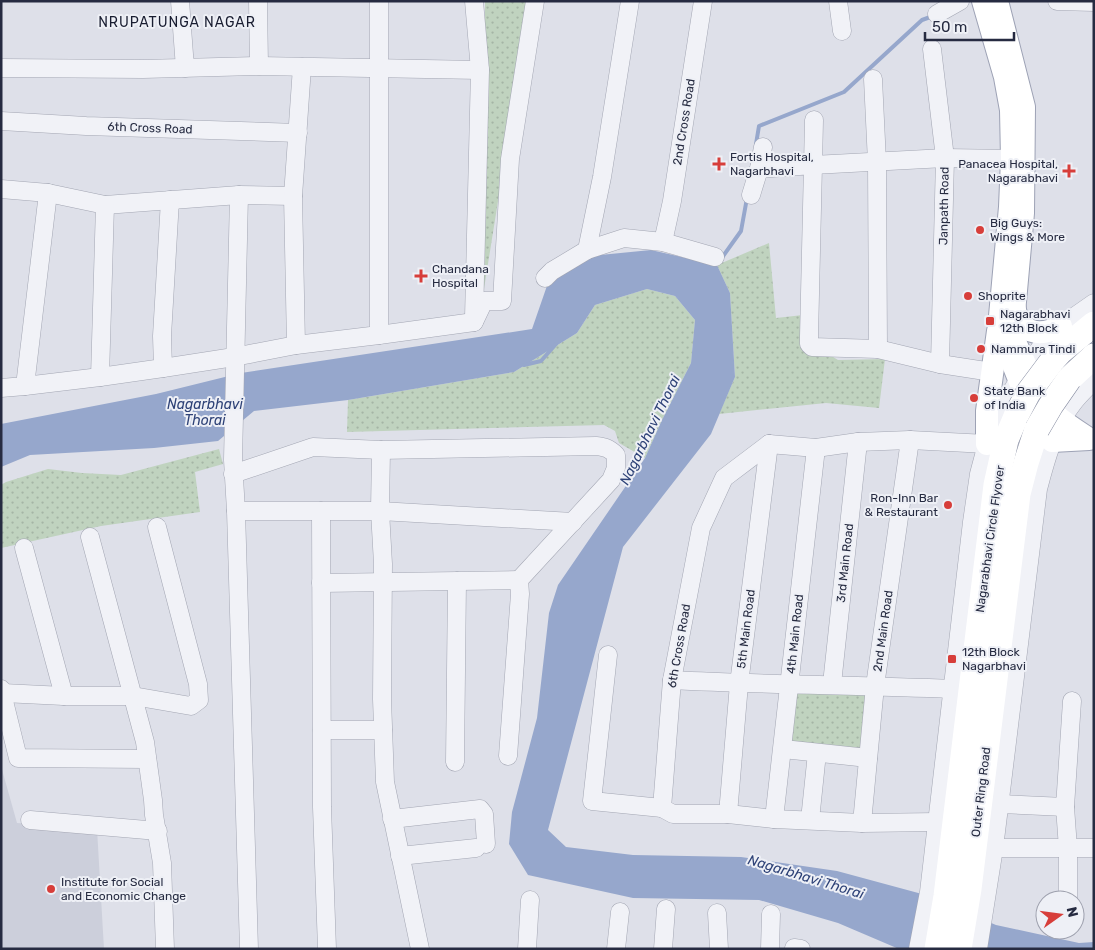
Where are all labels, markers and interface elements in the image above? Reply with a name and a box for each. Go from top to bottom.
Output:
scale bar [925,10,1014,42]
district label: NRUPATUNGA NAGAR [98,14,256,31]
text: 50 m [932,18,967,36]
street label: 2nd Cross Road [670,78,698,166]
street label: 6th Cross Road [107,120,193,136]
place label: Fortis Hospital, Nagarbhavi [730,150,814,178]
marker: Fortis Hospital, Nagarbhavi [712,157,726,171]
place label: Panacea Hospital, Nagarabhavi [958,157,1058,185]
marker: Panacea Hospital, Nagarabhavi [1062,164,1076,178]
street label: Janpath Road [936,167,952,245]
place label: Big Guys: Wings & More [990,216,1065,244]
marker: Big Guys: Wings & More [974,224,986,236]
place label: Chandana Hospital [432,262,489,290]
marker: Chandana Hospital [414,269,428,283]
place label: Shoprite [978,289,1026,303]
marker: Shoprite [962,290,974,302]
place label: Nagarabhavi 12th Block [1000,307,1070,335]
marker: Nagarabhavi 12th Block [984,315,996,327]
place label: Nammura Tindi [991,342,1075,356]
marker: Nammura Tindi [975,343,987,355]
water label: Nagarbhavi Thorai [616,372,684,488]
place label: State Bank of India [984,384,1046,412]
marker: State Bank of India [968,392,980,404]
water label: Nagarbhavi Thorai [167,396,244,429]
street label: Nagarabhavi Circle Flyover [973,464,1007,614]
place label: Ron-Inn Bar & Restaurant [865,491,938,519]
marker: Ron-Inn Bar & Restaurant [942,499,954,511]
street label: 3rd Main Road [834,523,856,603]
street label: 5th Main Road [734,589,758,669]
street label: 2nd Main Road [870,589,896,673]
street label: 4th Main Road [784,593,806,675]
street label: 6th Cross Road [665,603,693,689]
place label: 12th Block Nagarbhavi [962,645,1026,673]
marker: 12th Block Nagarbhavi [946,653,958,665]
street label: Outer Ring Road [969,746,993,838]
water label: Nagarbhavi Thorai [746,851,867,903]
place label: Institute for Social and Economic Change [61,875,186,903]
marker: Institute for Social and Economic Change [45,883,57,895]
north arrow [1035,890,1085,940]
text: N [1063,905,1082,919]

